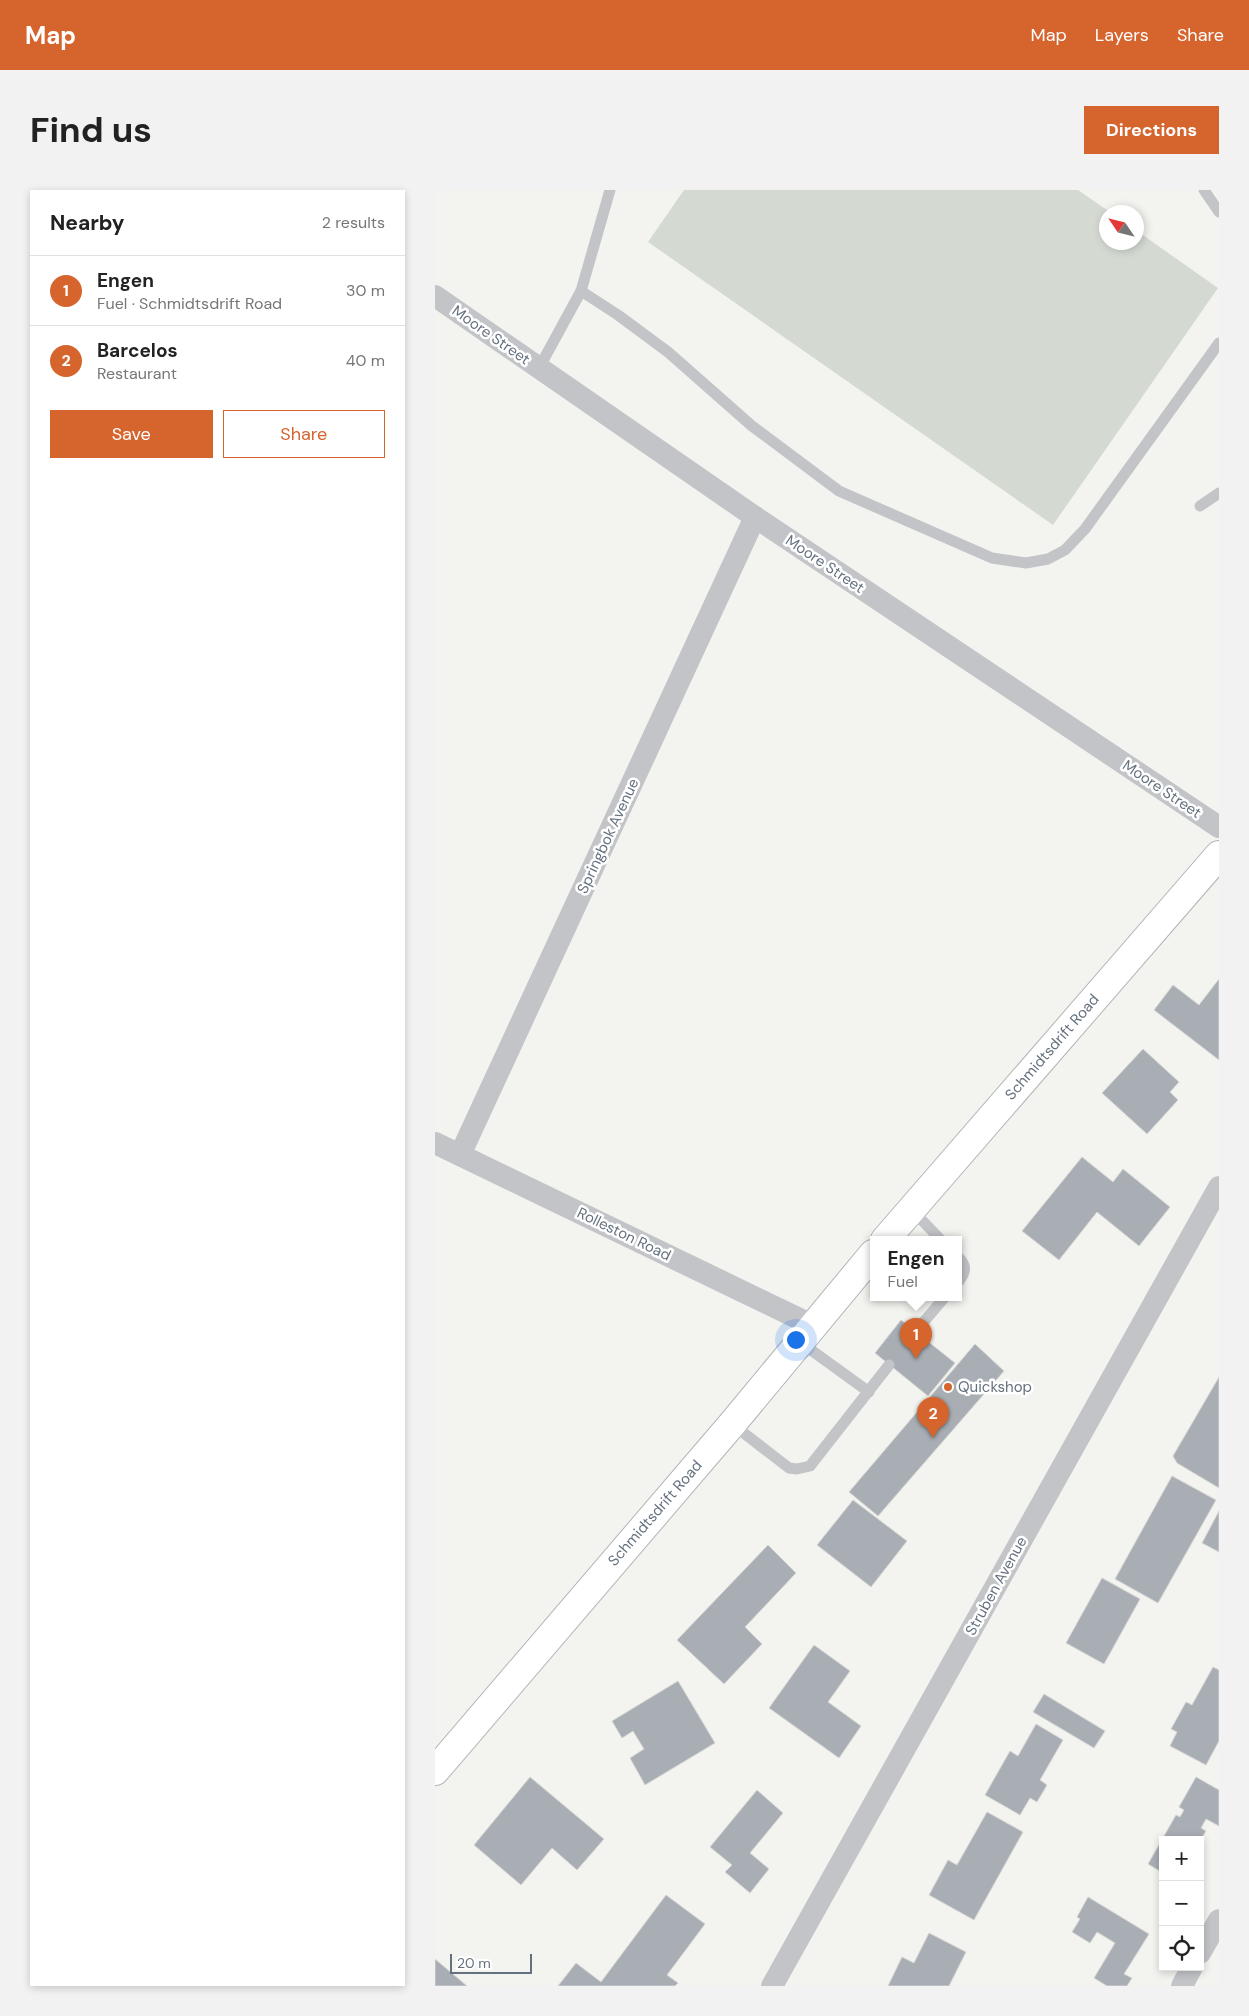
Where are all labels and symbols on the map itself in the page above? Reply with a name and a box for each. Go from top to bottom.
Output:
north arrow [1099,205,1144,250]
street label: Moore Street [448,301,534,369]
street label: Moore Street [782,530,868,598]
street label: Moore Street [1119,755,1205,823]
street label: Springbok Avenue [573,775,643,897]
street label: Schmidtsdrift Road [1000,990,1104,1104]
street label: Rolleston Road [574,1203,674,1265]
pin: 1 [900,1318,932,1359]
your location [783,1327,809,1353]
place label: Quickshop [958,1377,1032,1397]
marker: Quickshop [942,1381,954,1393]
pin: 2 [917,1397,949,1438]
street label: Schmidtsdrift Road [603,1456,707,1570]
street label: Struben Avenue [961,1533,1031,1639]
scale bar [450,1951,533,1974]

